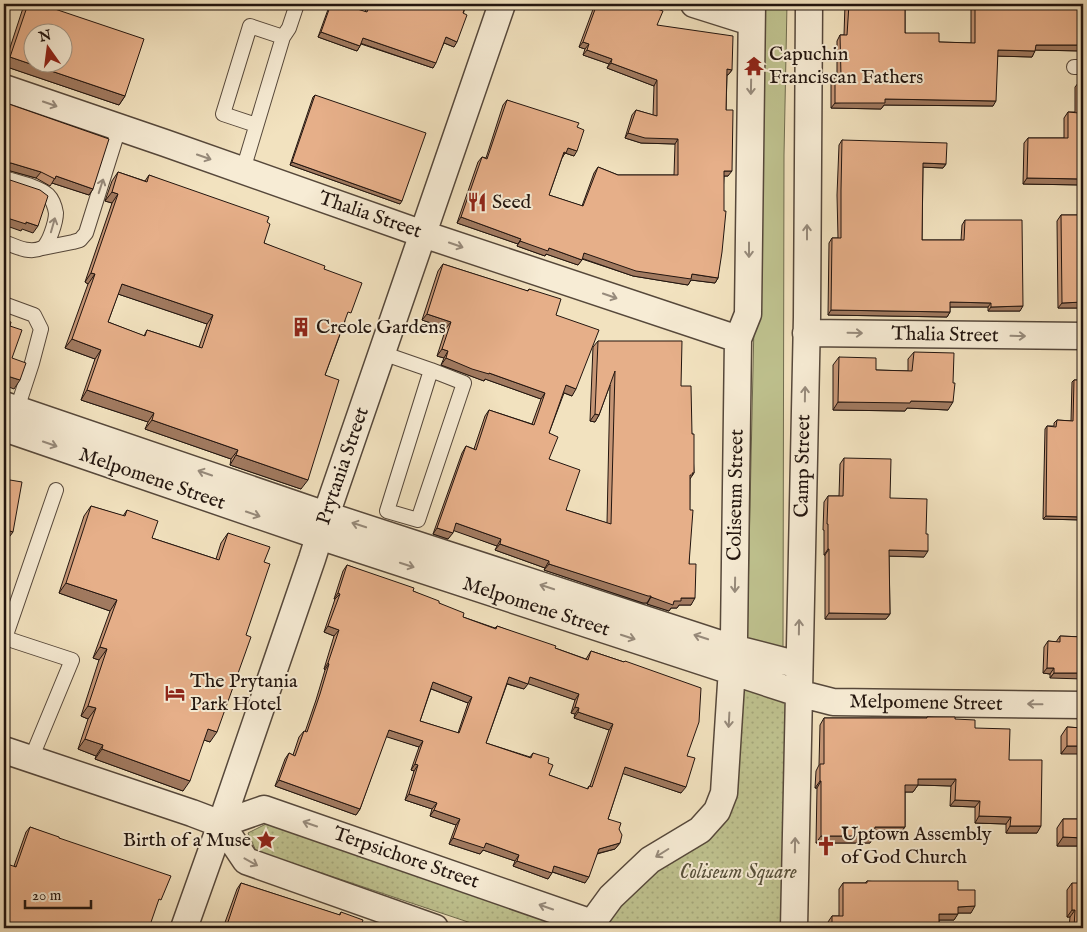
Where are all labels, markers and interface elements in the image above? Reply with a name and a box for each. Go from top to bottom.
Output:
north arrow [22,22,72,72]
text: N [36,26,53,47]
place label: Capuchin Franciscan Fathers [769,42,923,90]
temple icon: Capuchin Franciscan Fathers [743,55,765,77]
one-way arrow [746,79,755,95]
one-way arrow [42,100,57,109]
one-way arrow [195,152,211,162]
one-way arrow [96,179,106,195]
street label: Thalia Street [315,186,425,244]
place label: Seed [492,190,532,215]
restaurant icon: Seed [466,191,488,213]
one-way arrow [49,218,59,234]
one-way arrow [802,224,812,240]
one-way arrow [448,240,464,250]
one-way arrow [744,242,754,258]
one-way arrow [602,292,618,302]
place label: Creole Gardens [316,315,446,340]
building icon: Creole Gardens [290,316,312,338]
street label: Thalia Street [891,322,999,348]
one-way arrow [847,329,863,338]
one-way arrow [1009,331,1025,340]
one-way arrow [800,387,810,403]
street label: Prytania Street [311,404,375,528]
street label: Camp Street [790,414,816,518]
street label: Coliseum Street [722,429,750,561]
one-way arrow [42,440,57,449]
street label: Melpomene Street [75,442,229,516]
one-way arrow [197,468,213,478]
one-way arrow [245,510,260,519]
one-way arrow [351,520,367,530]
one-way arrow [399,561,415,570]
street label: Melpomene Street [459,571,613,643]
one-way arrow [730,576,740,593]
one-way arrow [539,582,555,591]
one-way arrow [795,619,804,635]
one-way arrow [694,632,710,642]
one-way arrow [620,633,636,643]
place label: The Prytania Park Hotel [190,669,298,717]
hotel icon: The Prytania Park Hotel [164,682,186,704]
street label: Melpomene Street [849,689,1003,717]
one-way arrow [1027,699,1043,709]
one-way arrow [724,712,733,728]
one-way arrow [302,819,318,828]
street label: Terpsichore Street [330,821,483,895]
place label: Uptown Assembly of God Church [841,822,992,870]
place label: Birth of a Muse [123,828,251,853]
place icon: Birth of a Muse [255,829,277,851]
church icon: Uptown Assembly of God Church [815,835,837,857]
one-way arrow [790,837,800,853]
one-way arrow [655,847,669,858]
one-way arrow [243,857,258,867]
park label: Coliseum Square [679,860,797,885]
scale bar [25,877,91,909]
text: 20 m [32,886,62,905]
one-way arrow [538,902,554,911]

